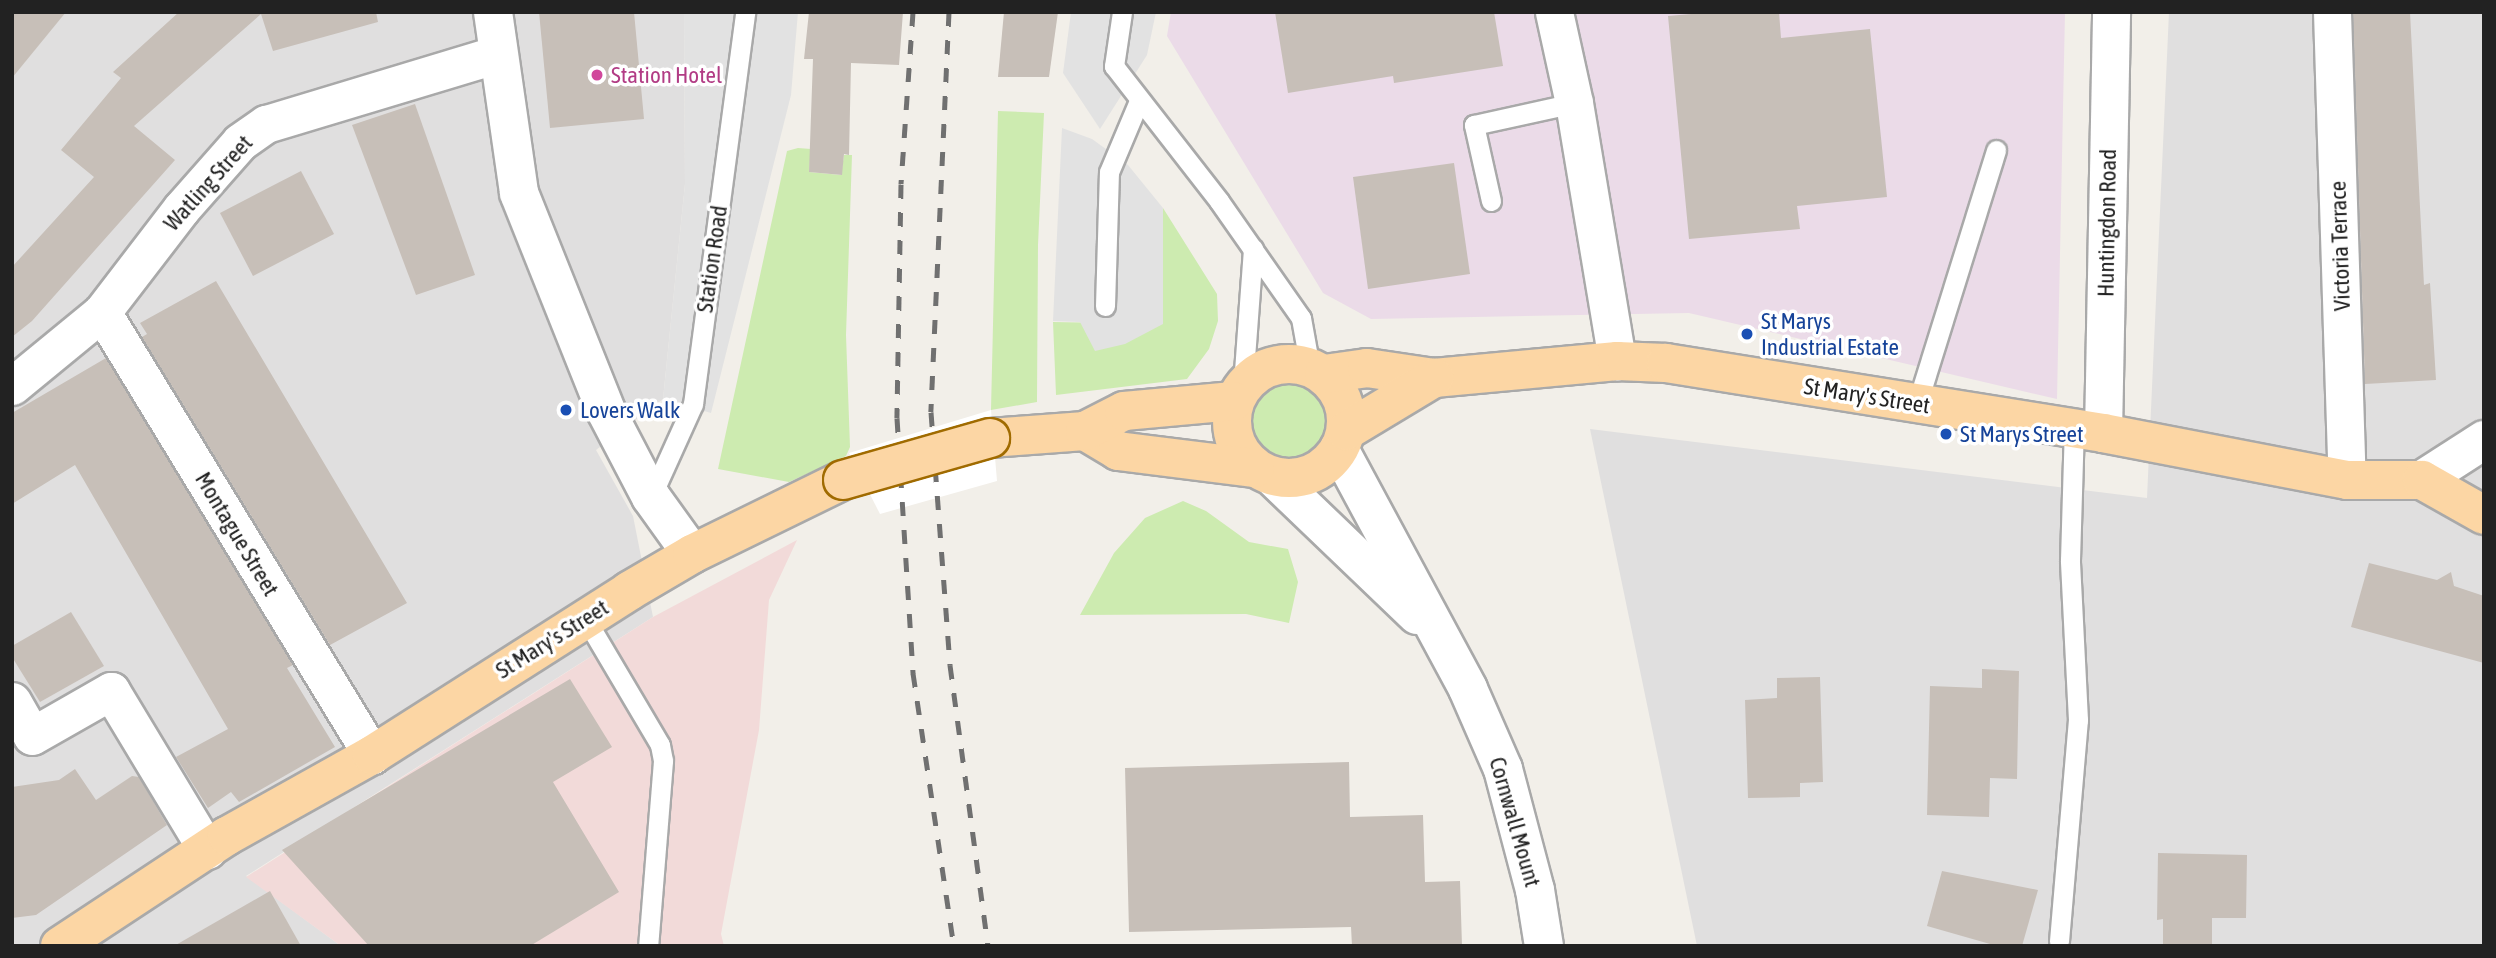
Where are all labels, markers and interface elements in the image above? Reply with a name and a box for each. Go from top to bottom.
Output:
place label: Station Hotel [611,61,722,89]
marker: Station Hotel [589,67,605,83]
street label: Watling Street [158,129,258,237]
street label: Huntingdon Road [2092,149,2122,297]
street label: Victoria Terrace [2324,181,2356,311]
street label: Station Road [691,204,733,314]
place label: St Marys Industrial Estate [1761,307,1899,361]
marker: St Marys Industrial Estate [1739,326,1755,342]
street label: St Mary's Street [1802,372,1932,420]
place label: Lovers Walk [580,396,680,424]
marker: Lovers Walk [558,402,574,418]
place label: St Marys Street [1960,420,2084,448]
marker: St Marys Street [1938,426,1954,442]
street label: Montague Street [189,467,285,601]
street label: St Mary's Street [491,594,613,684]
street label: Cornwall Mount [1483,754,1547,890]

